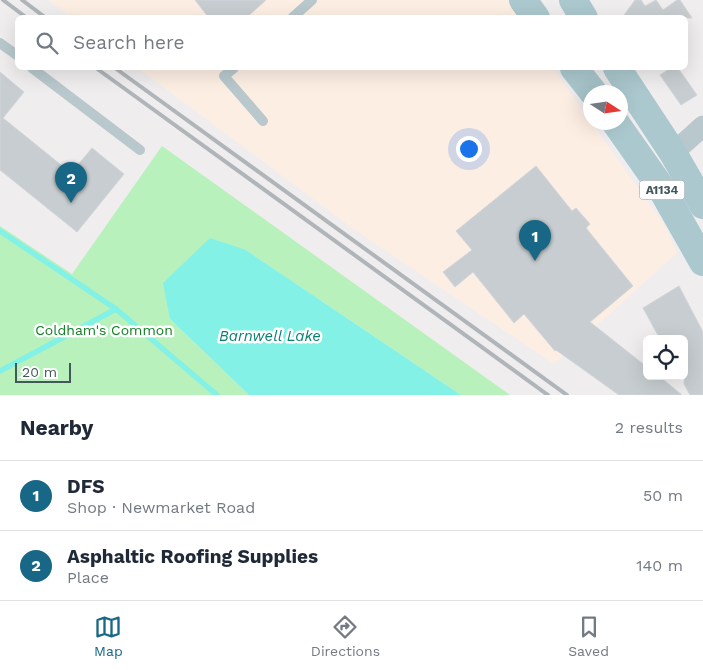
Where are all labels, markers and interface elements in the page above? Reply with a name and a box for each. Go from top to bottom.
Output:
search box [15,15,688,70]
icon: search [33,29,61,57]
text: Search here [73,31,184,54]
north arrow [583,85,628,130]
your location [456,136,482,162]
pin: 2 [55,162,87,203]
road number: A1134 [640,180,684,200]
pin: 1 [519,220,551,261]
park label: Coldham's Common [35,322,173,338]
water label: Barnwell Lake [219,327,321,345]
map controls [643,335,688,380]
button: locate [643,335,688,380]
scale bar [15,360,71,383]
text: 20 m [22,364,57,380]
text: Nearby [20,415,93,440]
text: 2 results [615,418,683,437]
text: DFS [67,475,105,498]
text: 1 [33,486,39,505]
text: 50 m [643,486,683,505]
text: Shop · Newmarket Road [67,498,255,517]
text: Asphaltic Roofing Supplies [67,545,318,568]
text: 2 [31,556,41,575]
text: 140 m [636,556,683,575]
text: Place [67,568,109,587]
tab: Map [94,613,123,659]
tab: Directions [311,613,380,659]
tab: Saved [568,613,609,659]

